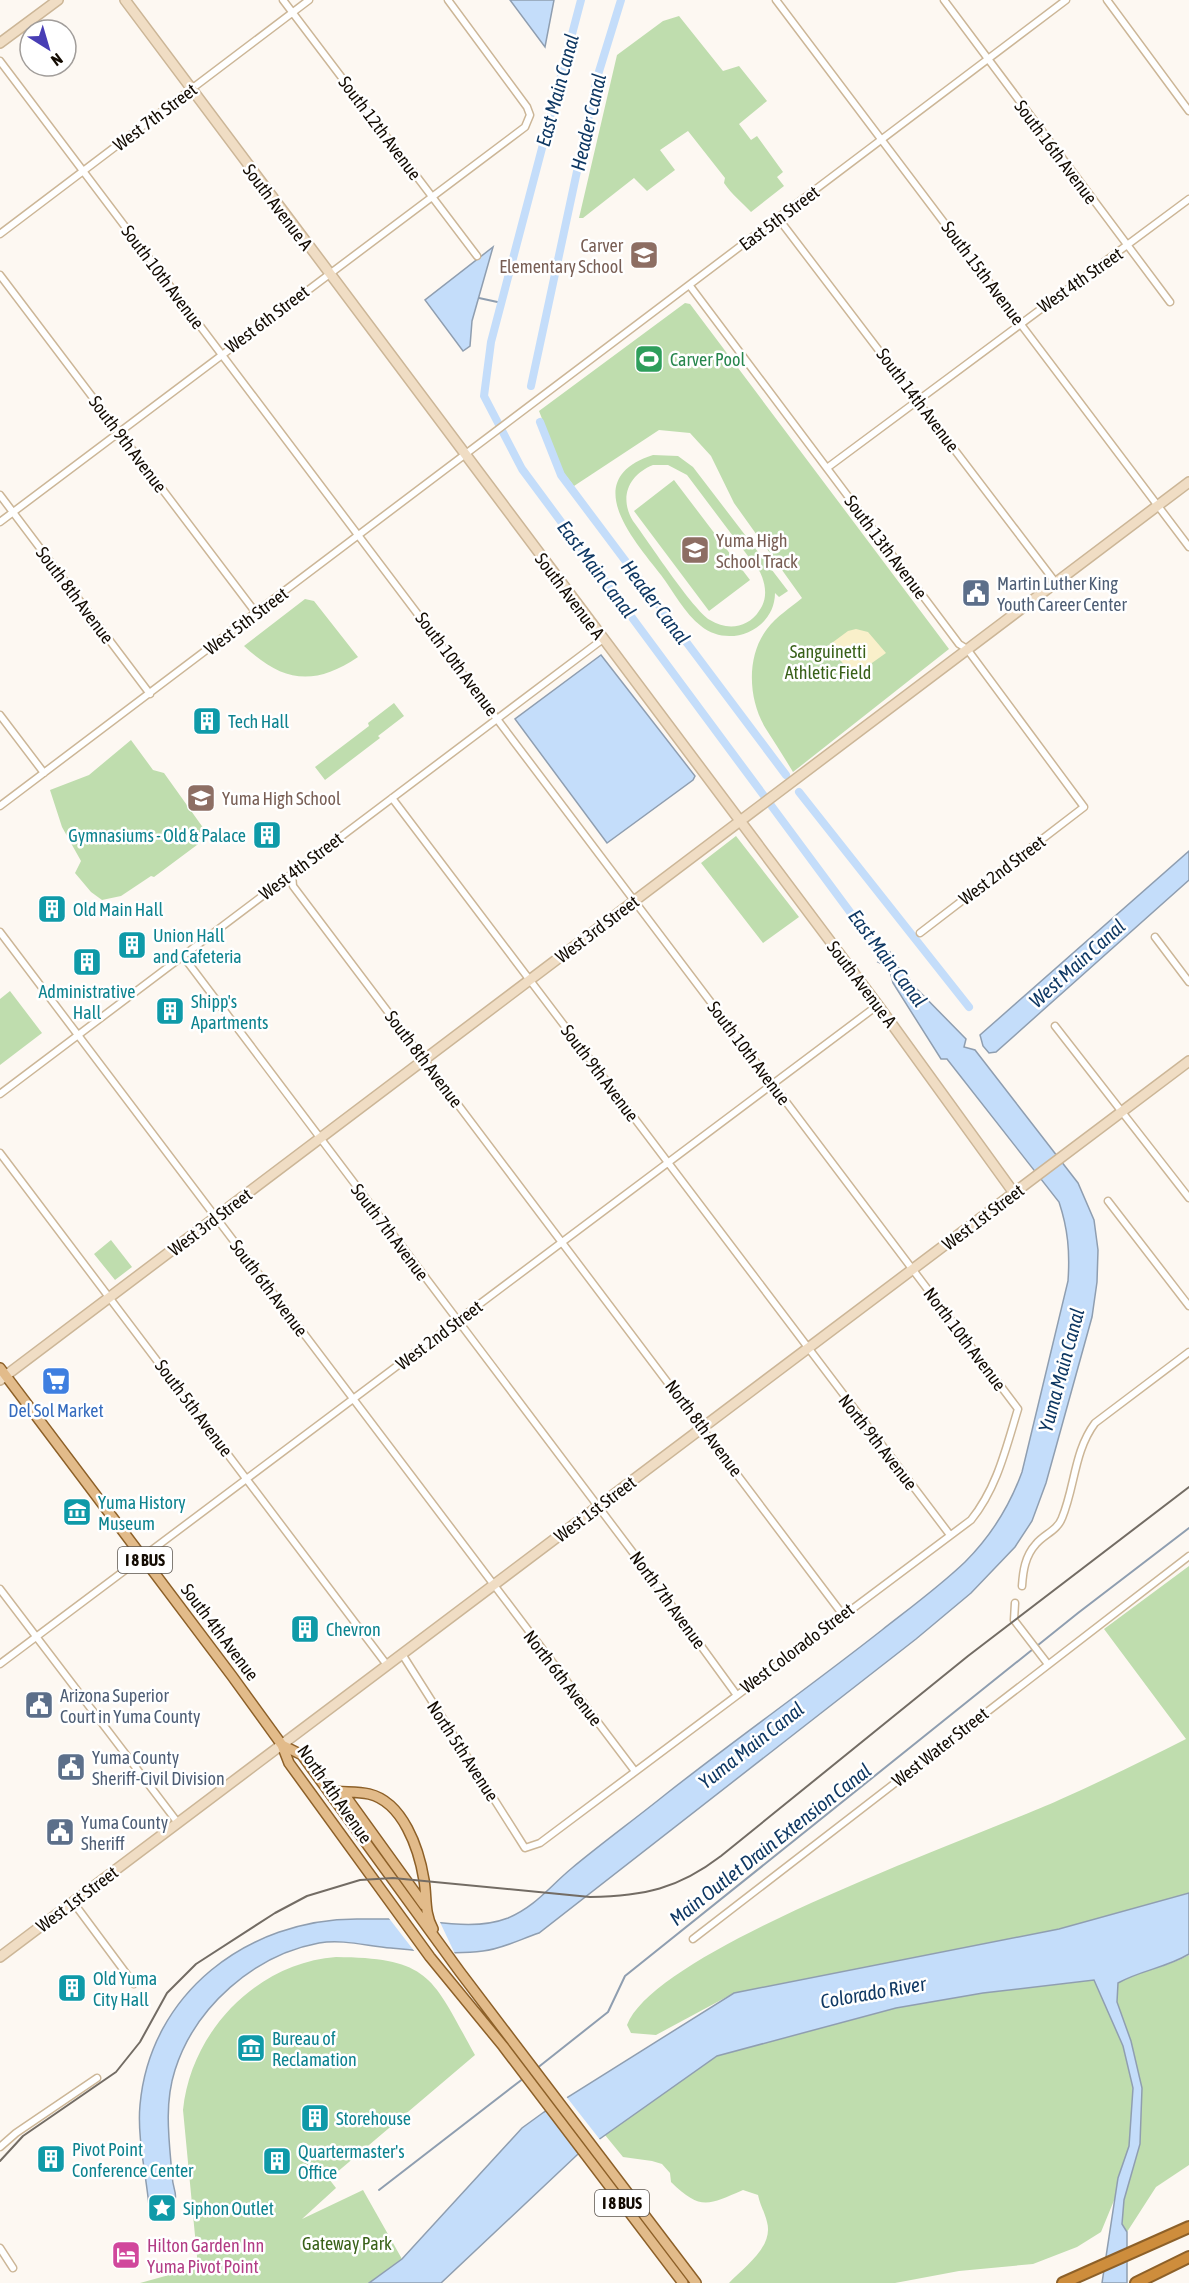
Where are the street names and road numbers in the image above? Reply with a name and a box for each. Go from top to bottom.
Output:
street label: South 12th Avenue [334,72,426,184]
street label: West 7th Street [109,79,201,155]
street label: South 16th Avenue [1010,96,1102,208]
street label: South Avenue A [239,160,317,254]
street label: East 5th Street [735,181,823,255]
street label: South 15th Avenue [937,217,1029,329]
street label: South 10th Avenue [117,221,209,333]
street label: West 4th Street [1033,243,1127,317]
street label: West 6th Street [221,281,313,357]
street label: South 14th Avenue [872,344,964,456]
street label: South 9th Avenue [85,391,171,497]
street label: South 13th Avenue [840,491,932,603]
street label: South 8th Avenue [32,542,118,648]
street label: South Avenue A [531,549,609,643]
street label: West 5th Street [200,583,292,659]
street label: South 10th Avenue [411,608,503,720]
street label: West 4th Street [255,828,347,904]
street label: West 2nd Street [955,831,1049,909]
street label: West 3rd Street [551,891,643,967]
street label: South Avenue A [823,937,901,1031]
street label: South 10th Avenue [703,997,795,1109]
street label: South 8th Avenue [381,1006,467,1112]
street label: South 9th Avenue [557,1020,643,1126]
street label: South 7th Avenue [347,1179,433,1285]
street label: West 1st Street [938,1180,1028,1254]
street label: West 3rd Street [164,1184,256,1260]
street label: South 6th Avenue [226,1235,312,1341]
street label: North 10th Avenue [919,1283,1011,1395]
street label: West 2nd Street [392,1296,486,1374]
street label: South 5th Avenue [151,1355,237,1461]
street label: North 8th Avenue [661,1376,747,1480]
street label: North 9th Avenue [834,1390,922,1494]
street label: West 1st Street [550,1472,640,1546]
road number: I 8 BUS [118,1547,172,1573]
street label: North 7th Avenue [626,1547,710,1653]
street label: South 4th Avenue [177,1579,263,1685]
street label: West Colorado Street [736,1599,858,1697]
street label: North 6th Avenue [519,1626,607,1730]
street label: North 5th Avenue [423,1697,503,1805]
street label: West Water Street [888,1703,992,1791]
street label: North 4th Avenue [293,1741,377,1847]
street label: West 1st Street [32,1862,122,1936]
road number: I 8 BUS [595,2190,649,2216]

